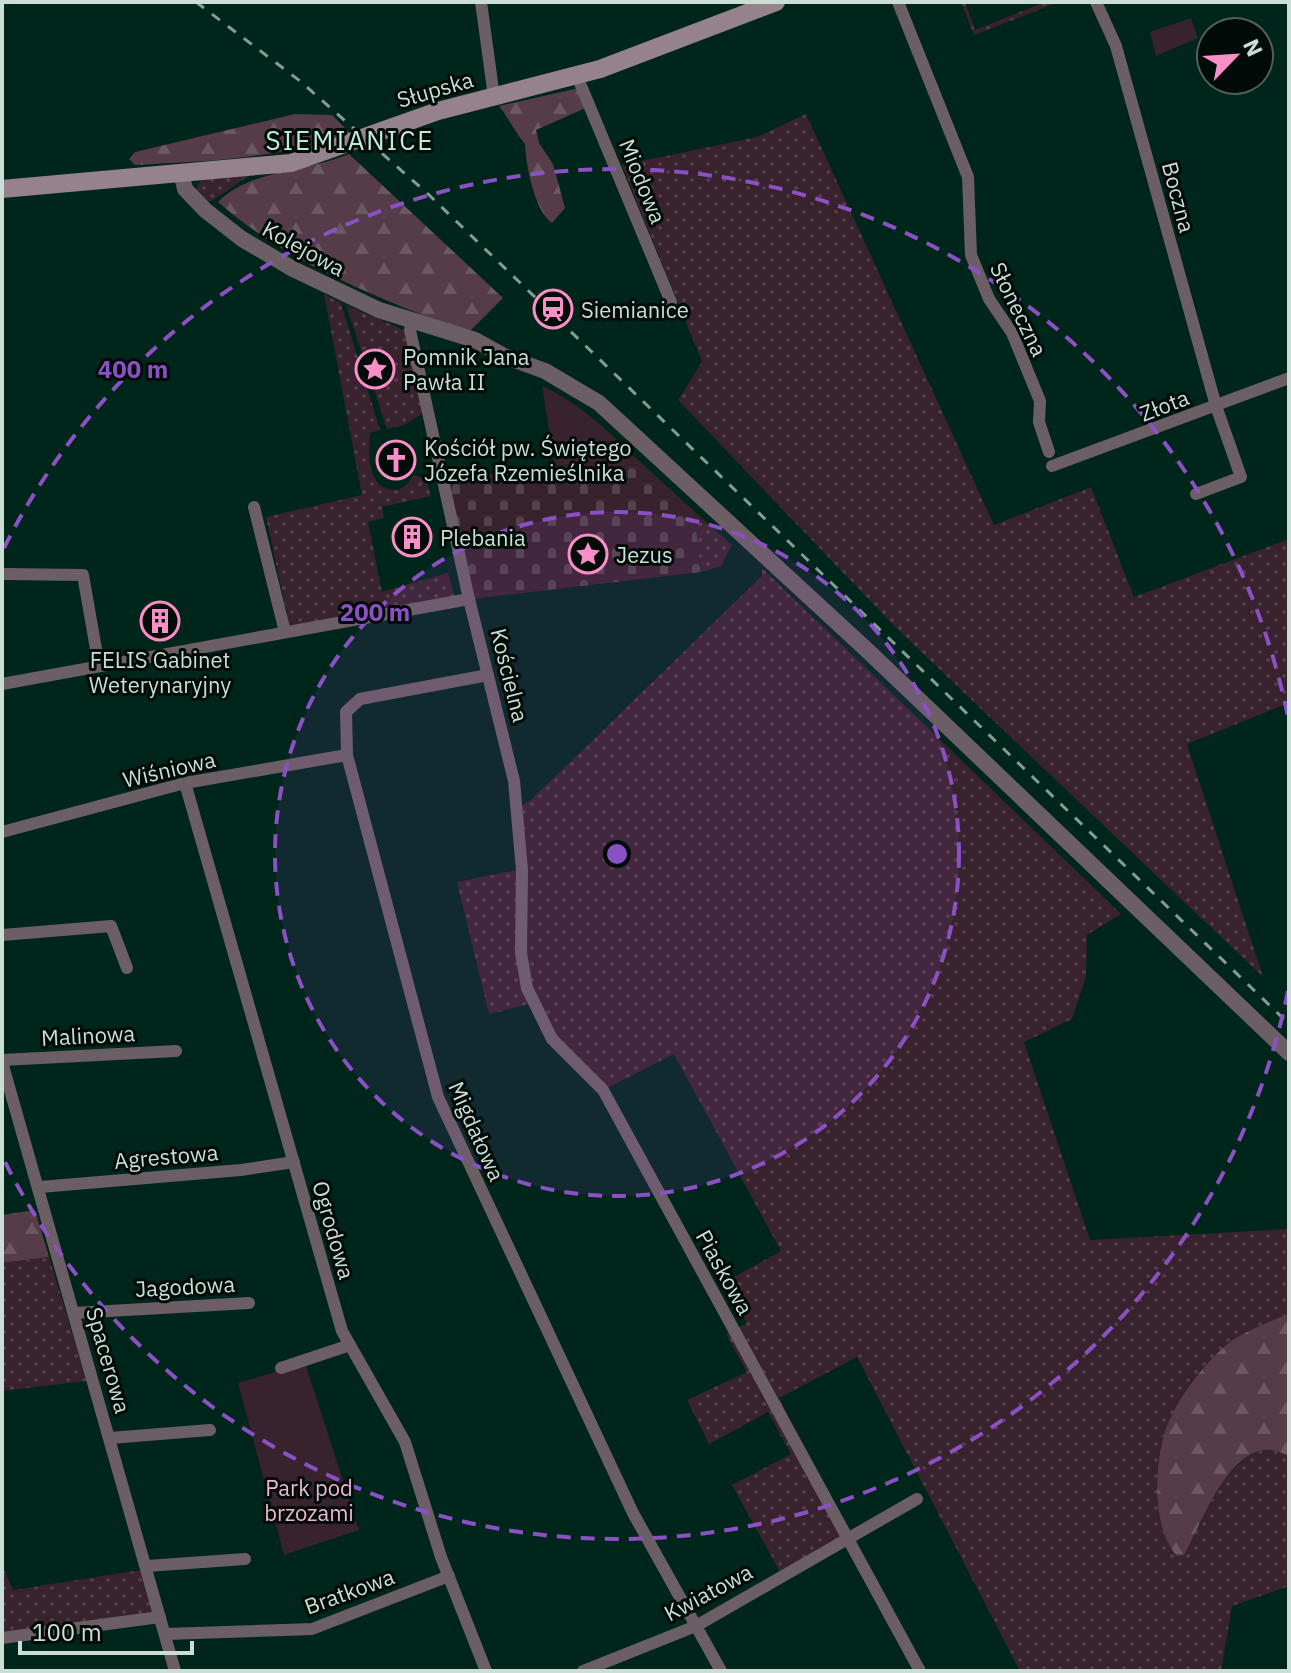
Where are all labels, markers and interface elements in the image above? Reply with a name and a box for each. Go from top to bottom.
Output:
north arrow [1195,16,1275,96]
text: N [1237,34,1270,61]
street label: Słupska [393,64,477,114]
district label: SIEMIANICE [266,123,434,157]
street label: Miodowa [613,134,673,228]
street label: Boczna [1156,158,1202,236]
street label: Kolejowa [258,214,351,283]
street label: Słoneczna [984,257,1054,361]
station icon: Siemianice [532,288,574,330]
place label: Siemianice [581,295,689,324]
place label: Pomnik Jana Pawła II [403,342,530,396]
place icon: Pomnik Jana Pawła II [354,348,396,390]
text: 400 m [98,353,168,385]
street label: Złota [1135,382,1193,428]
place label: Kościół pw. Świętego Józefa Rzemieślnika [424,433,631,487]
church icon: Kościół pw. Świętego Józefa Rzemieślnika [375,439,417,481]
building icon: Plebania [391,516,433,558]
place label: Plebania [440,523,526,552]
place icon: Jezus [567,533,609,575]
place label: Jezus [616,540,673,569]
text: 200 m [340,596,410,628]
building icon: FELIS Gabinet Weterynaryjny [139,600,181,642]
street label: Kościelna [484,625,536,725]
place label: FELIS Gabinet Weterynaryjny [89,645,231,699]
street label: Wiśniowa [120,744,219,794]
centre of rings [603,840,631,868]
street label: Malinowa [40,1018,136,1052]
street label: Migdałowa [442,1077,512,1186]
street label: Agrestowa [113,1137,220,1175]
street label: Ogrodowa [306,1178,362,1283]
street label: Piaskowa [690,1224,760,1320]
street label: Jagodowa [134,1269,236,1303]
street label: Spacerowa [80,1304,138,1417]
park label: Park pod brzozami [264,1473,354,1527]
street label: Kwiatowa [659,1557,757,1627]
street label: Bratkowa [300,1561,398,1621]
scale bar [20,1605,192,1655]
text: 100 m [32,1616,102,1648]

